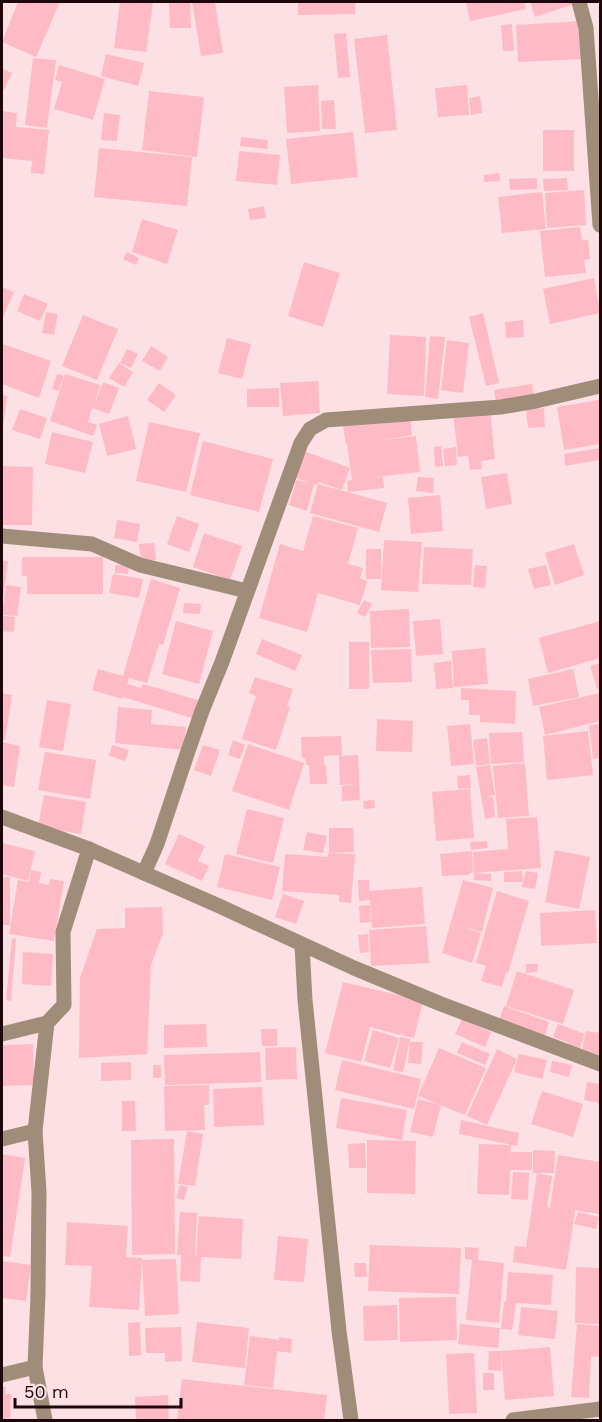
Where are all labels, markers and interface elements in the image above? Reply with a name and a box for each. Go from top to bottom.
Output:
scale bar [15,1371,182,1409]
text: 50 m [24,1381,69,1402]

